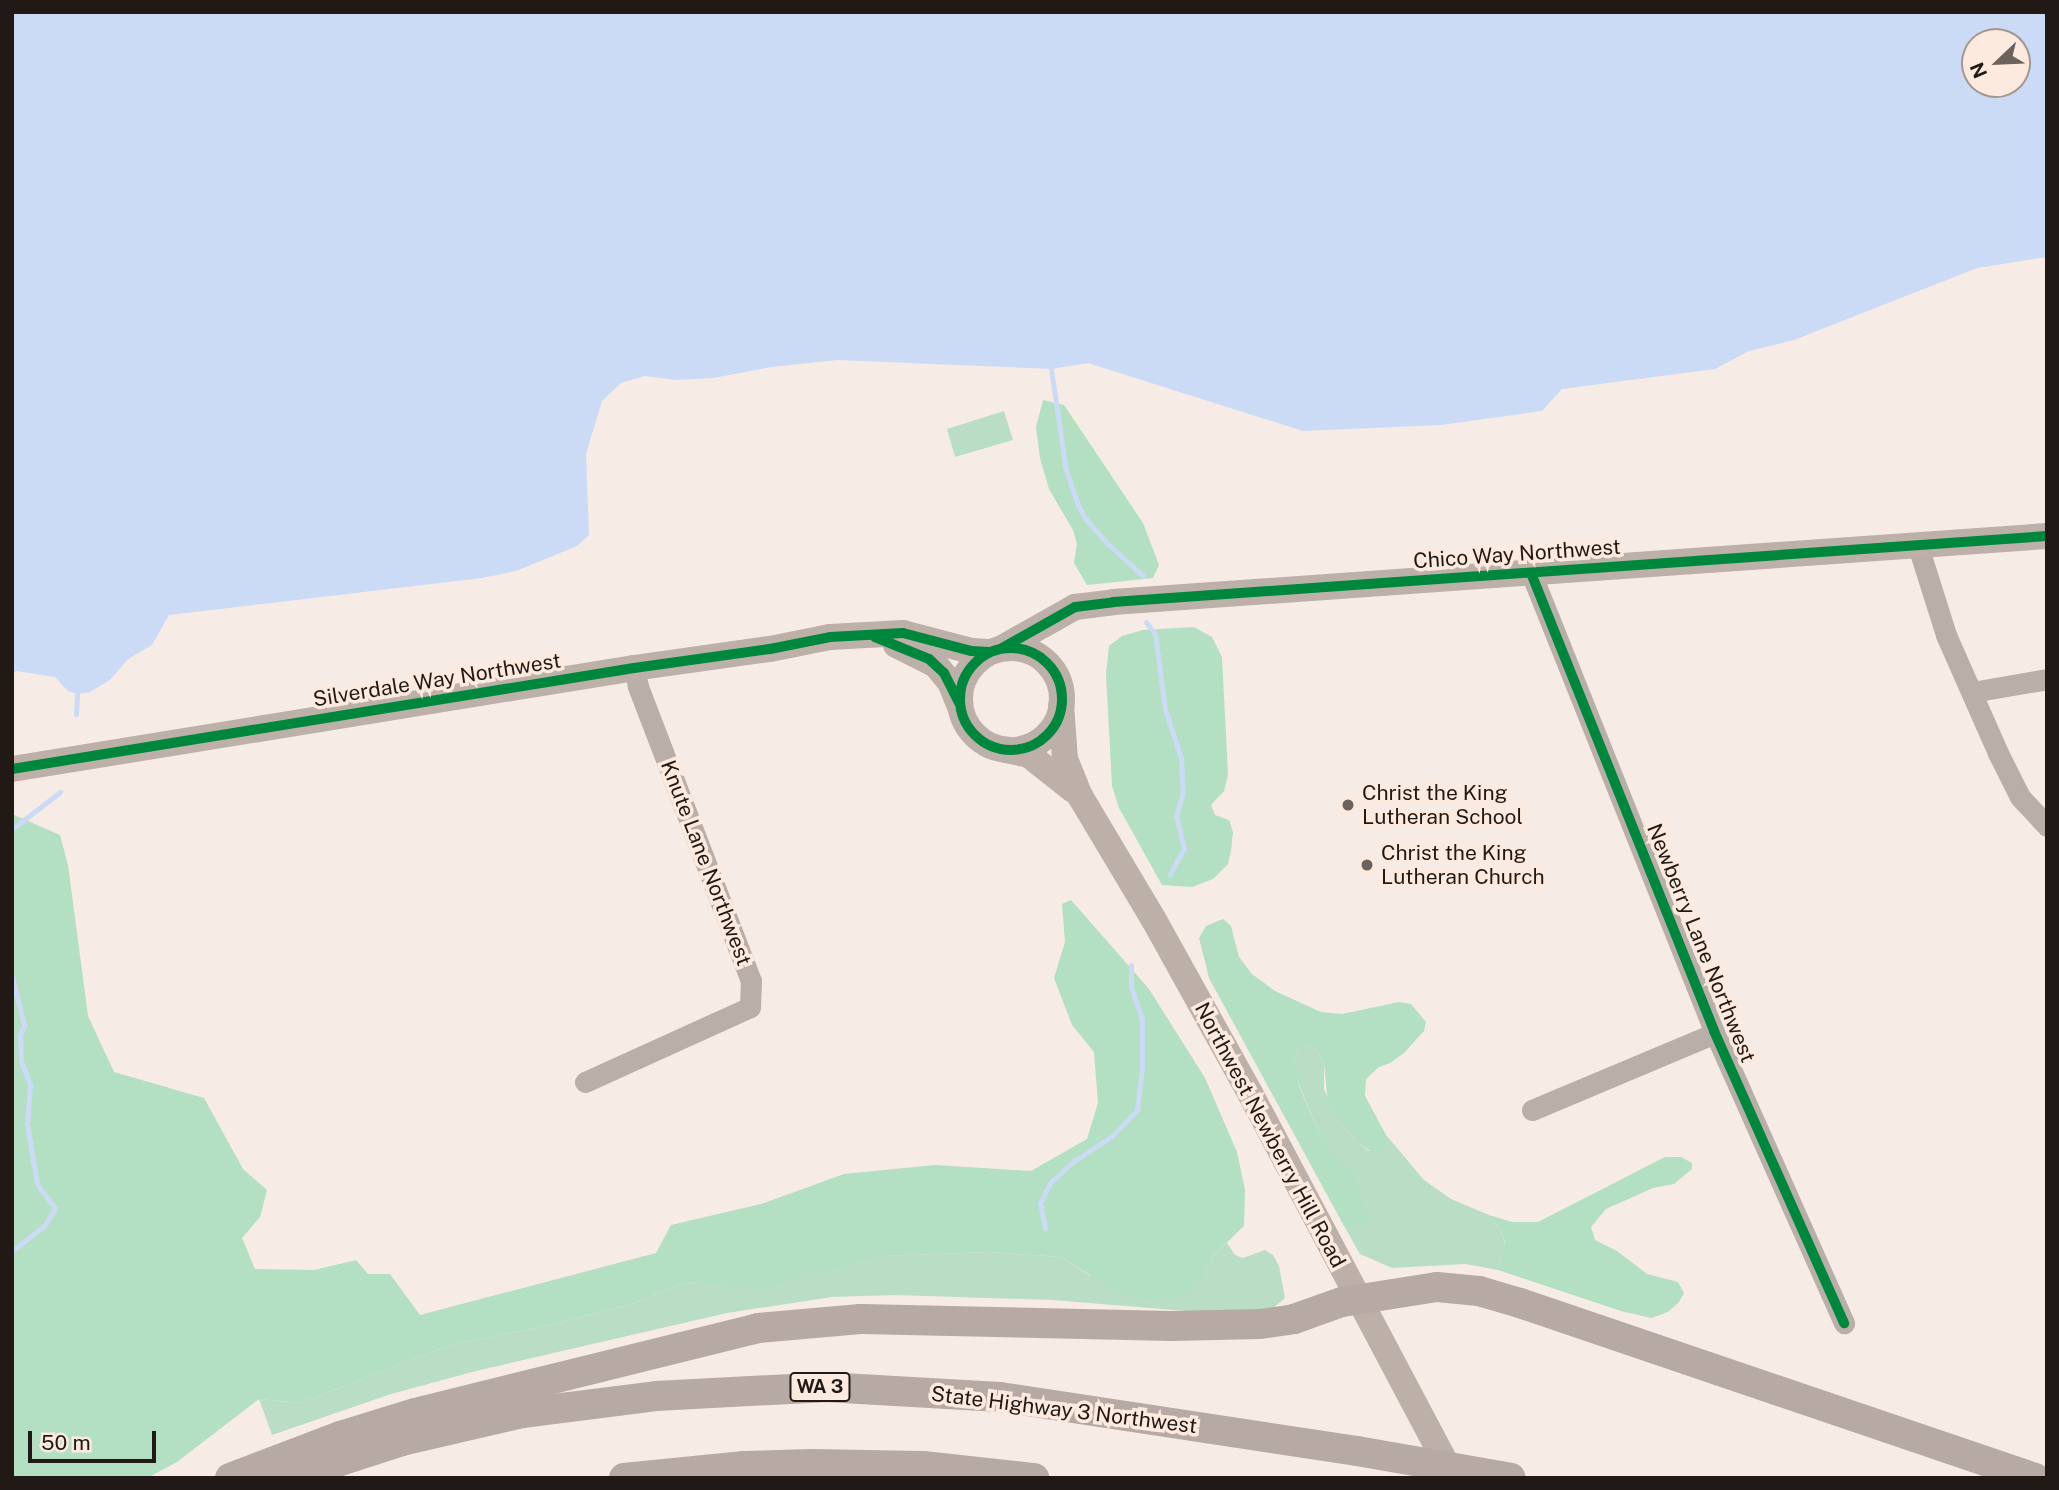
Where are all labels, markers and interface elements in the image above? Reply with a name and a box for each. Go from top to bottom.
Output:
north arrow [1961,28,2031,98]
text: N [1965,59,1992,82]
street label: Chico Way Northwest [1412,534,1622,574]
street label: Silverdale Way Northwest [311,648,563,712]
street label: Knute Lane Northwest [655,757,757,969]
place label: Christ the King Lutheran School [1362,780,1523,830]
marker: Christ the King Lutheran School [1340,797,1356,813]
street label: Newberry Lane Northwest [1641,820,1761,1066]
place label: Christ the King Lutheran Church [1381,840,1545,890]
marker: Christ the King Lutheran Church [1359,857,1375,873]
street label: Northwest Newberry Hill Road [1189,998,1351,1272]
road number: WA 3 [788,1372,852,1402]
street label: State Highway 3 Northwest [930,1381,1198,1439]
scale bar [32,1416,159,1460]
text: 50 m [41,1430,91,1455]

